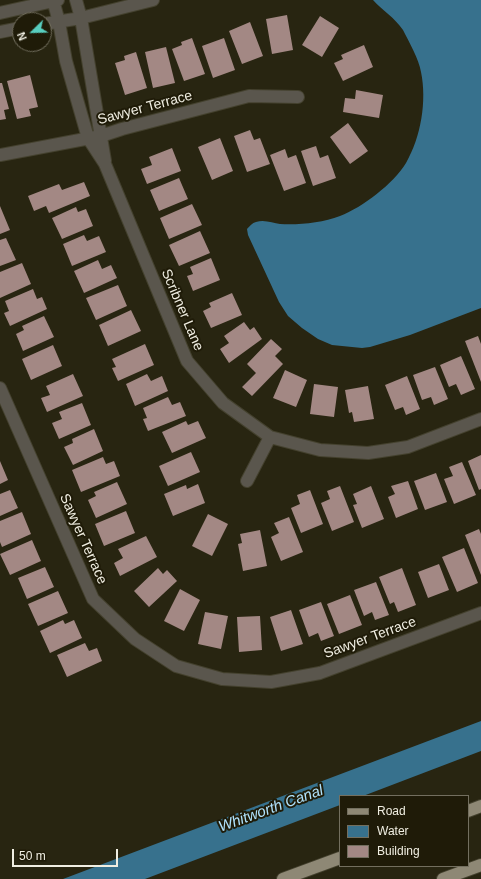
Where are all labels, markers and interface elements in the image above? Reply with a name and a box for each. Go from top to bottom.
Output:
north arrow [12,12,52,52]
text: N [15,30,29,42]
street label: Sawyer Terrace [96,87,194,129]
street label: Scribner Lane [157,267,207,353]
street label: Sawyer Terrace [56,491,110,587]
street label: Sawyer Terrace [321,613,419,663]
water label: Whitworth Canal [216,782,326,836]
legend [339,795,469,867]
text: Road [377,804,406,818]
text: Water [377,824,409,838]
scale bar [14,841,120,867]
text: Building [377,844,420,858]
text: 50 m [19,849,46,863]

